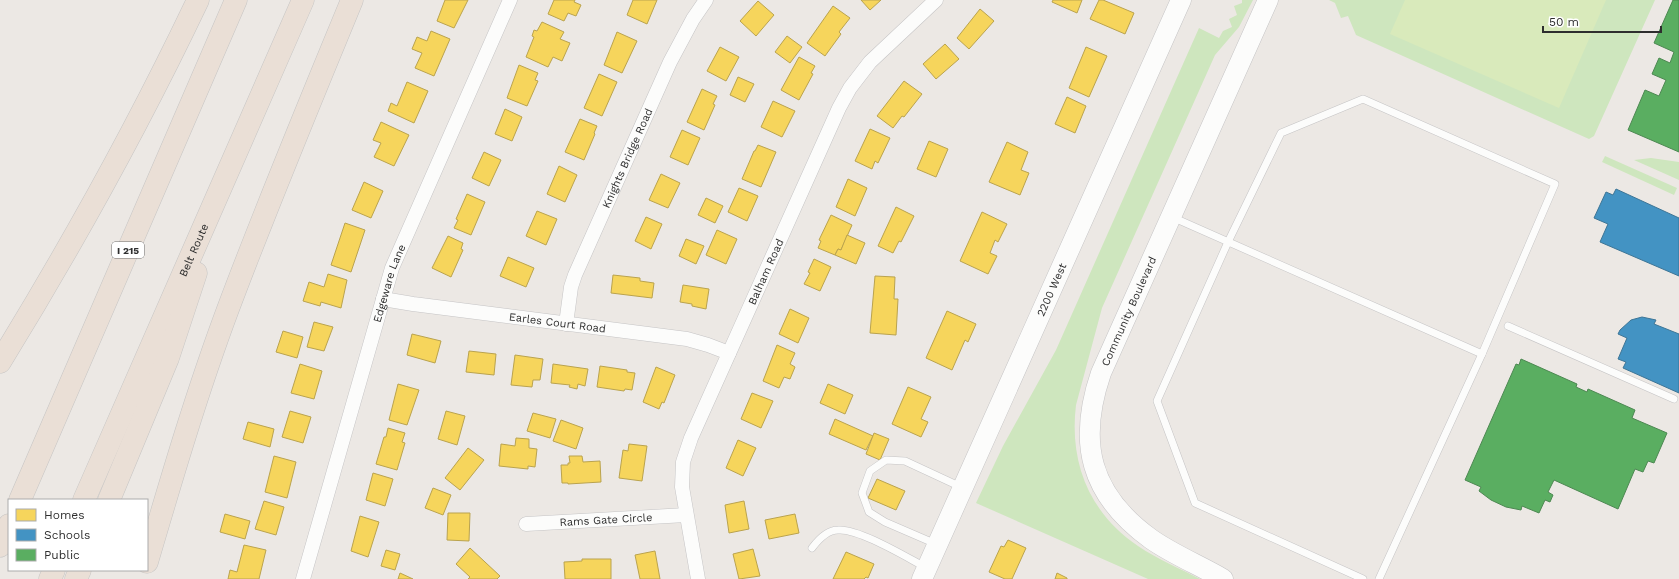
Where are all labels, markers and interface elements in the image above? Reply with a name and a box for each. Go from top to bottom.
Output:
scale bar [1543,8,1661,34]
text: 50 m [1549,15,1579,29]
street label: Knights Bridge Road [600,106,656,210]
street label: Belt Route [177,222,211,279]
street label: Balham Road [746,237,787,307]
road number: I 215 [112,242,144,258]
street label: Edgeware Lane [371,242,409,324]
street label: Community Boulevard [1099,255,1159,368]
street label: 2200 West [1034,261,1070,319]
street label: Earles Court Road [508,310,607,336]
legend [8,499,148,571]
text: Homes [44,508,85,522]
street label: Rams Gate Circle [559,511,653,529]
text: Schools [44,528,90,542]
text: Public [44,548,80,562]

